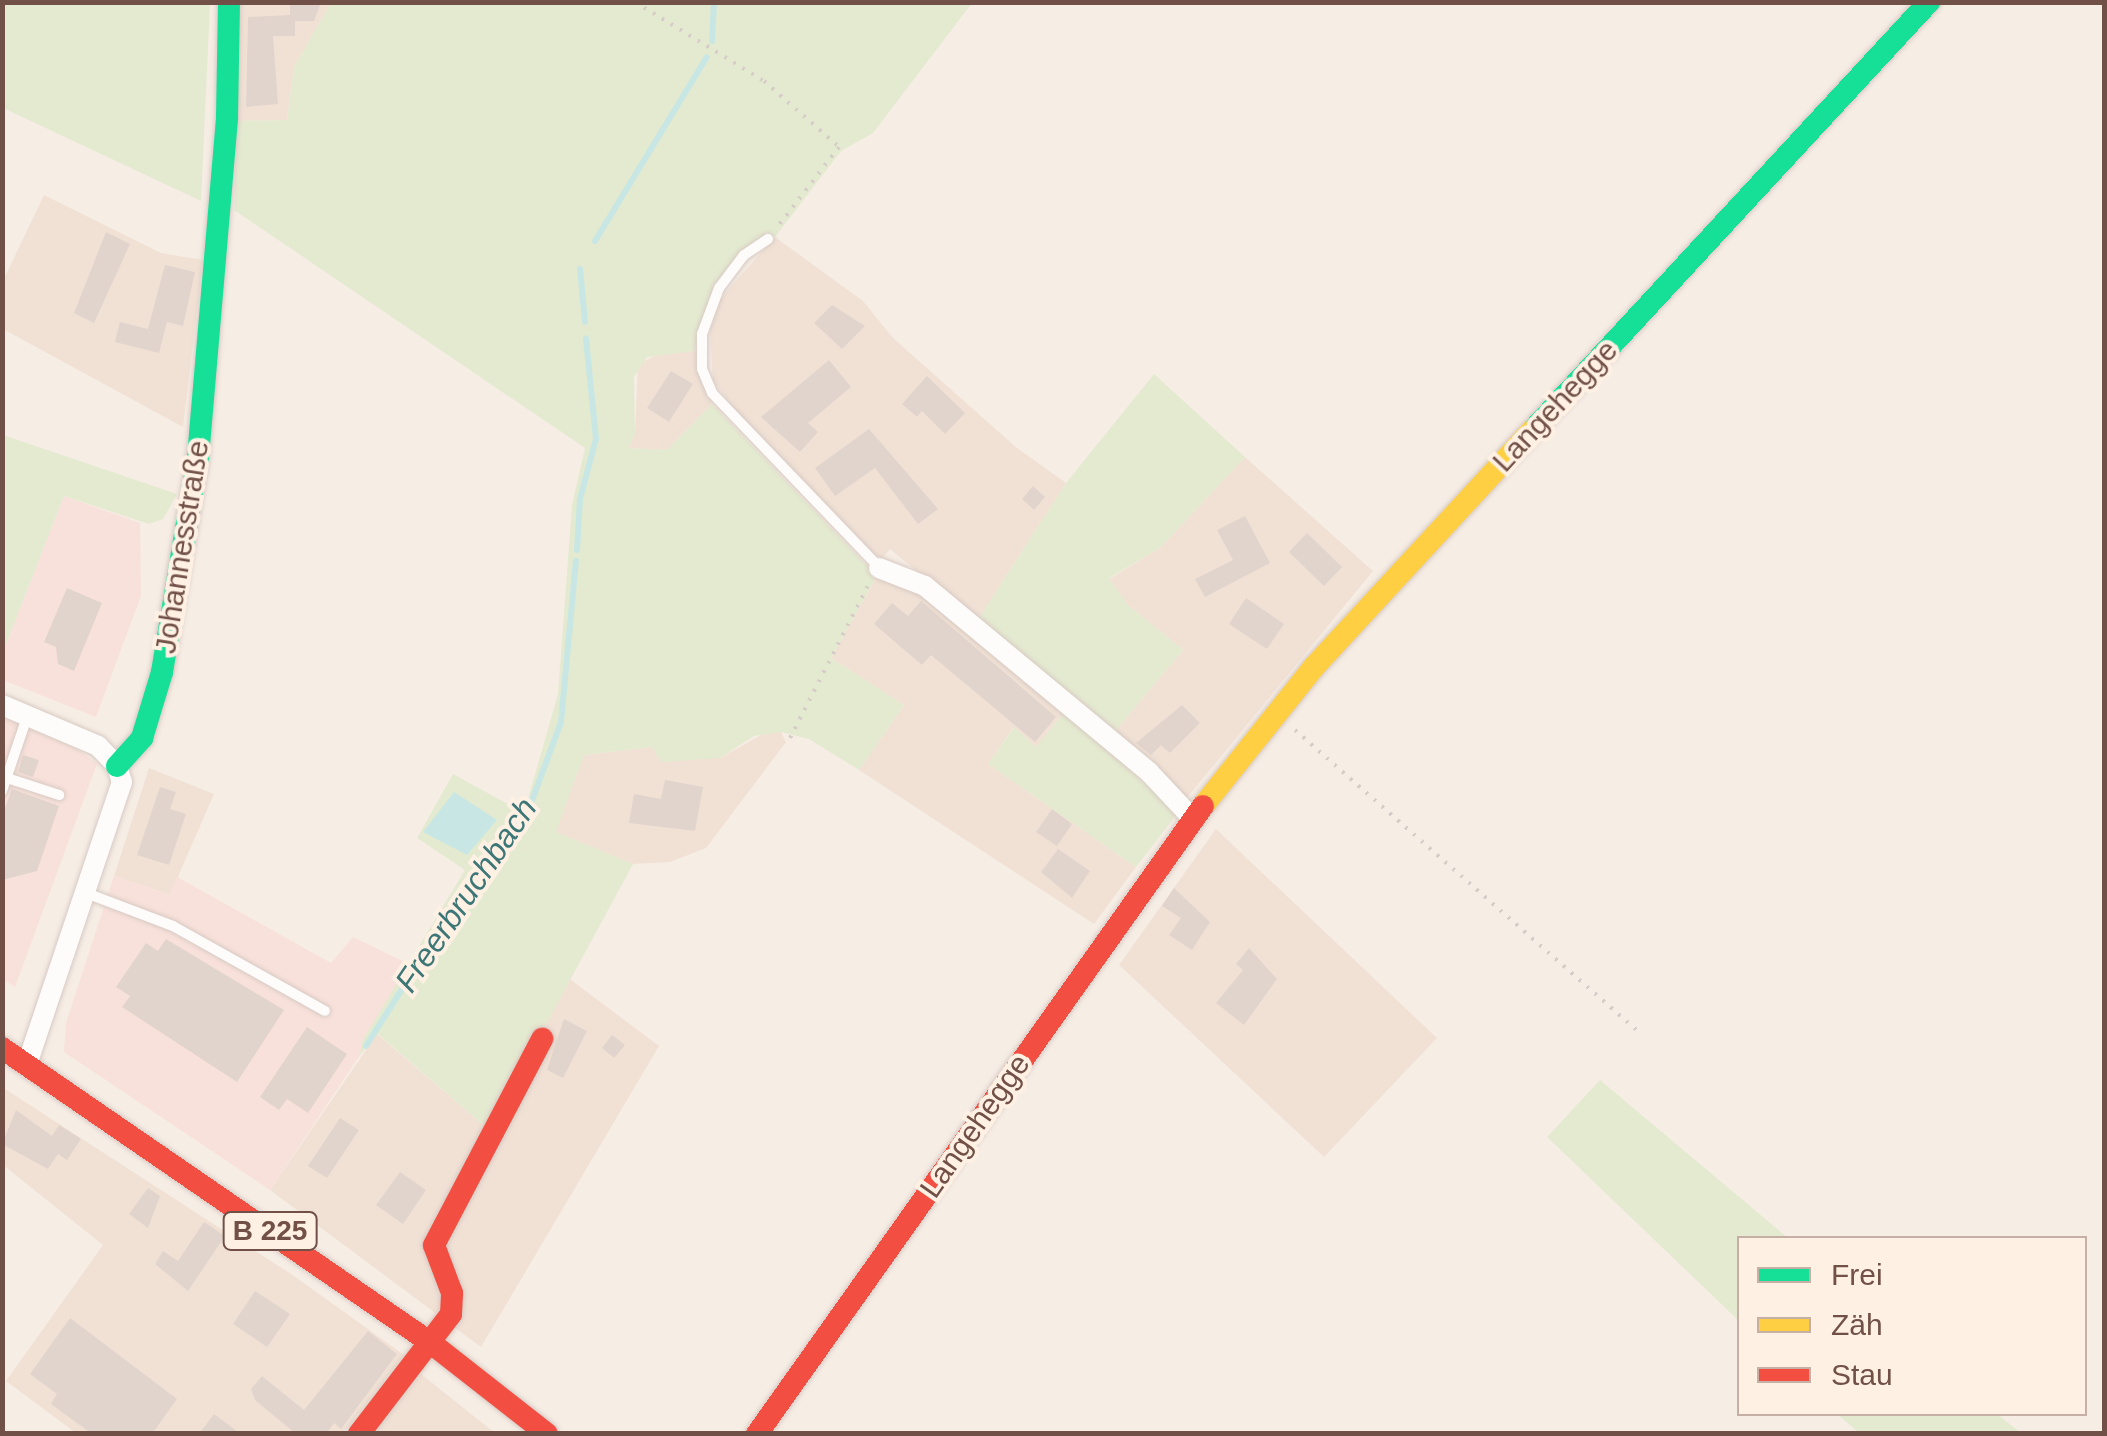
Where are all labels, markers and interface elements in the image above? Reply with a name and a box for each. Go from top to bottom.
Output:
street label: Langehegge [1485,333,1625,479]
street label: Johannesstraße [147,438,217,656]
water label: Freerbruchbach [387,791,545,999]
street label: Langehegge [912,1047,1038,1205]
road number: B 225 [222,1208,318,1254]
legend [1737,1236,2087,1416]
text: Frei [1831,1258,1883,1291]
text: Zäh [1831,1308,1883,1341]
text: Stau [1831,1358,1893,1391]

